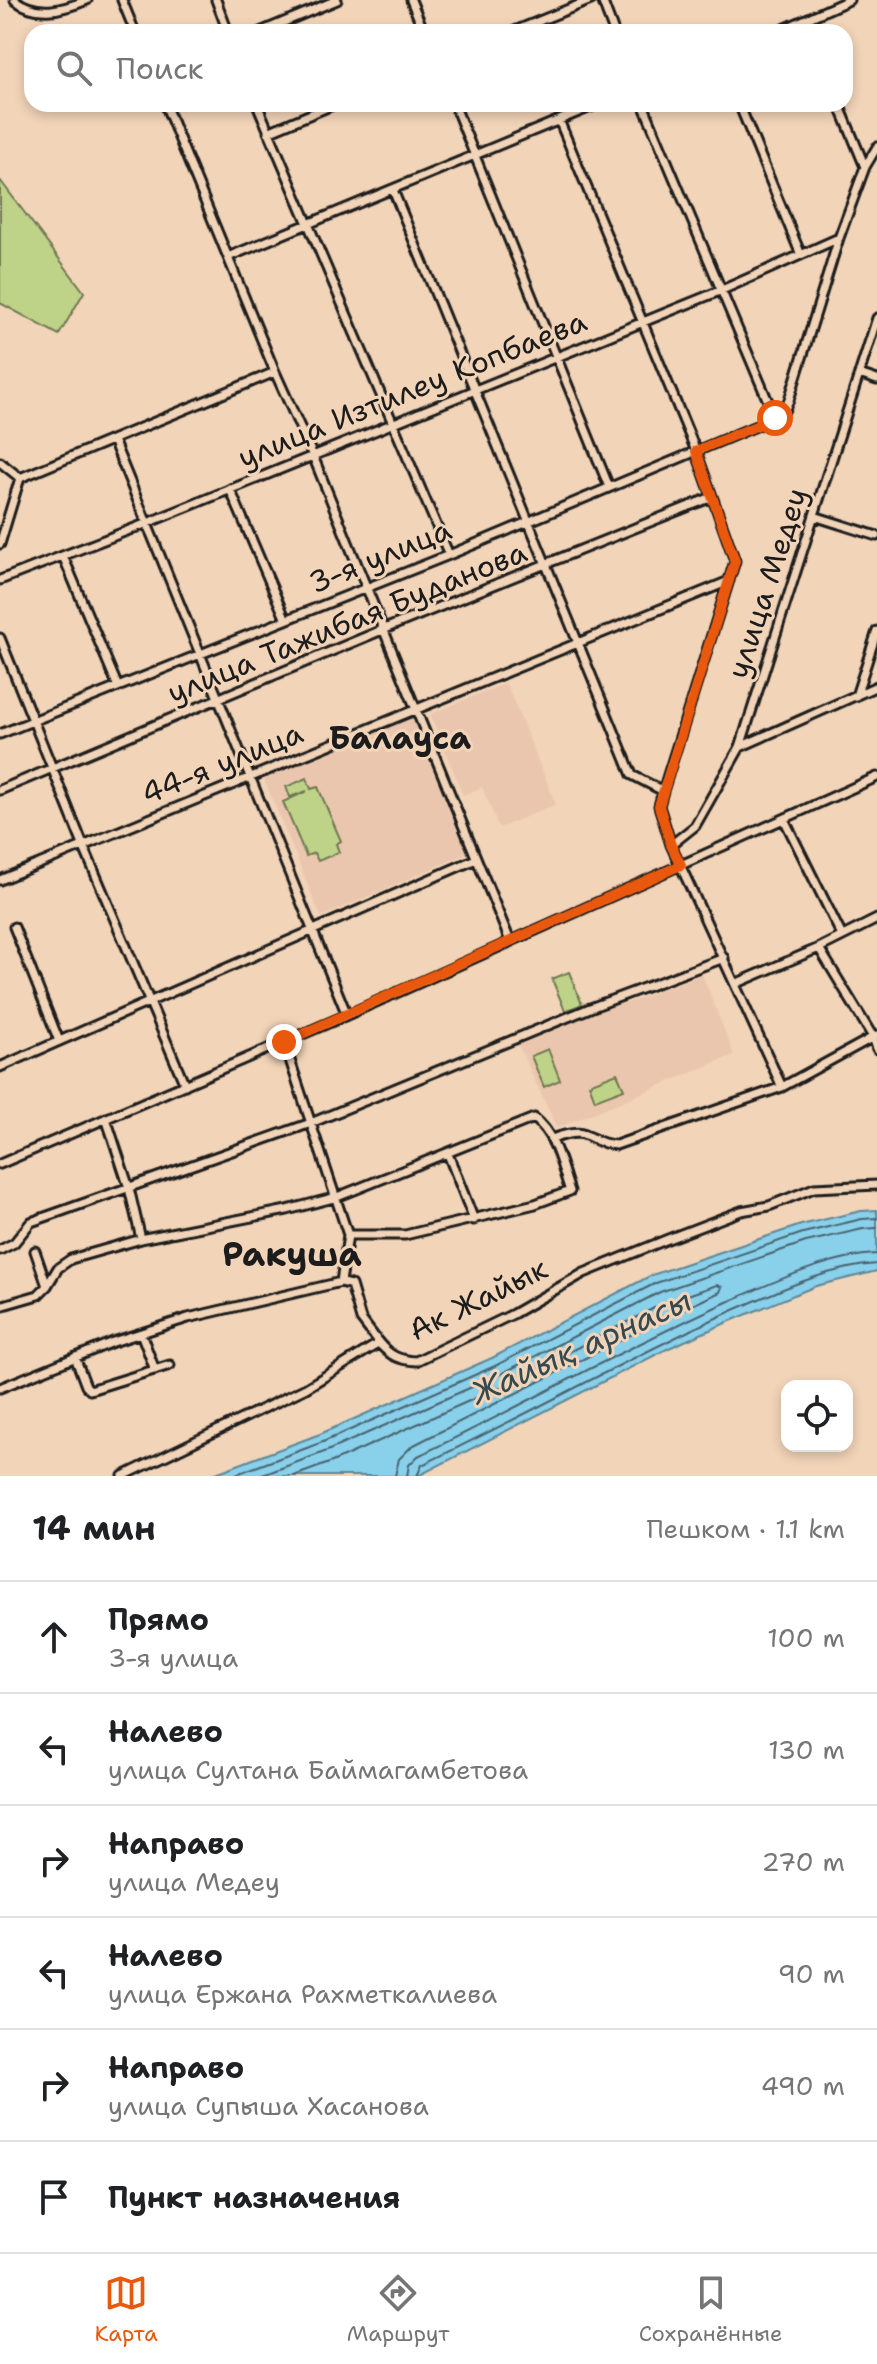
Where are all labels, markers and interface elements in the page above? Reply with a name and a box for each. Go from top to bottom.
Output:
search box [24,24,853,112]
icon: search [52,46,96,90]
text: Поиск [116,48,204,89]
street label: улица Изтилеу Копбаева [232,300,593,478]
route start [757,400,793,436]
street label: улица Медеу [717,482,817,684]
street label: 3-я улица [303,509,458,603]
street label: улица Тажибая Буданова [161,531,533,713]
street label: 44-я улица [135,712,309,814]
district label: Балауса [329,716,471,759]
route end [266,1024,302,1060]
district label: Ракуша [222,1231,362,1277]
street label: Ак Жайык [402,1248,554,1350]
water label: Жайық арнасы [463,1278,698,1414]
map controls [781,1380,853,1452]
button: locate [781,1380,853,1452]
text: 14 мин [32,1505,156,1551]
text: Пешком · 1.1 km [646,1511,845,1546]
text: Прямо [108,1599,209,1640]
icon: ahead [32,1615,76,1659]
text: 100 m [767,1620,845,1655]
text: 3-я улица [108,1640,238,1675]
text: Налево [108,1711,223,1752]
icon: left [32,1727,76,1771]
text: 130 m [768,1732,845,1767]
text: улица Султана Баймагамбетова [108,1752,528,1787]
text: Направо [108,1823,244,1864]
icon: right [32,1839,76,1883]
text: 270 m [762,1844,845,1879]
text: улица Медеу [108,1864,280,1899]
text: Налево [108,1935,223,1976]
icon: left [32,1951,76,1995]
text: 90 m [778,1956,845,1991]
text: улица Ержана Рахметкалиева [108,1976,497,2011]
text: Направо [108,2047,244,2088]
icon: right [32,2063,76,2107]
text: 490 m [761,2068,845,2103]
text: улица Супыша Хасанова [108,2088,429,2123]
icon: arrive [32,2175,76,2219]
text: Пункт назначения [108,2177,400,2218]
tab: Карта [95,2271,158,2348]
tab: Маршрут [347,2271,449,2348]
tab: Сохранённые [639,2271,782,2348]

